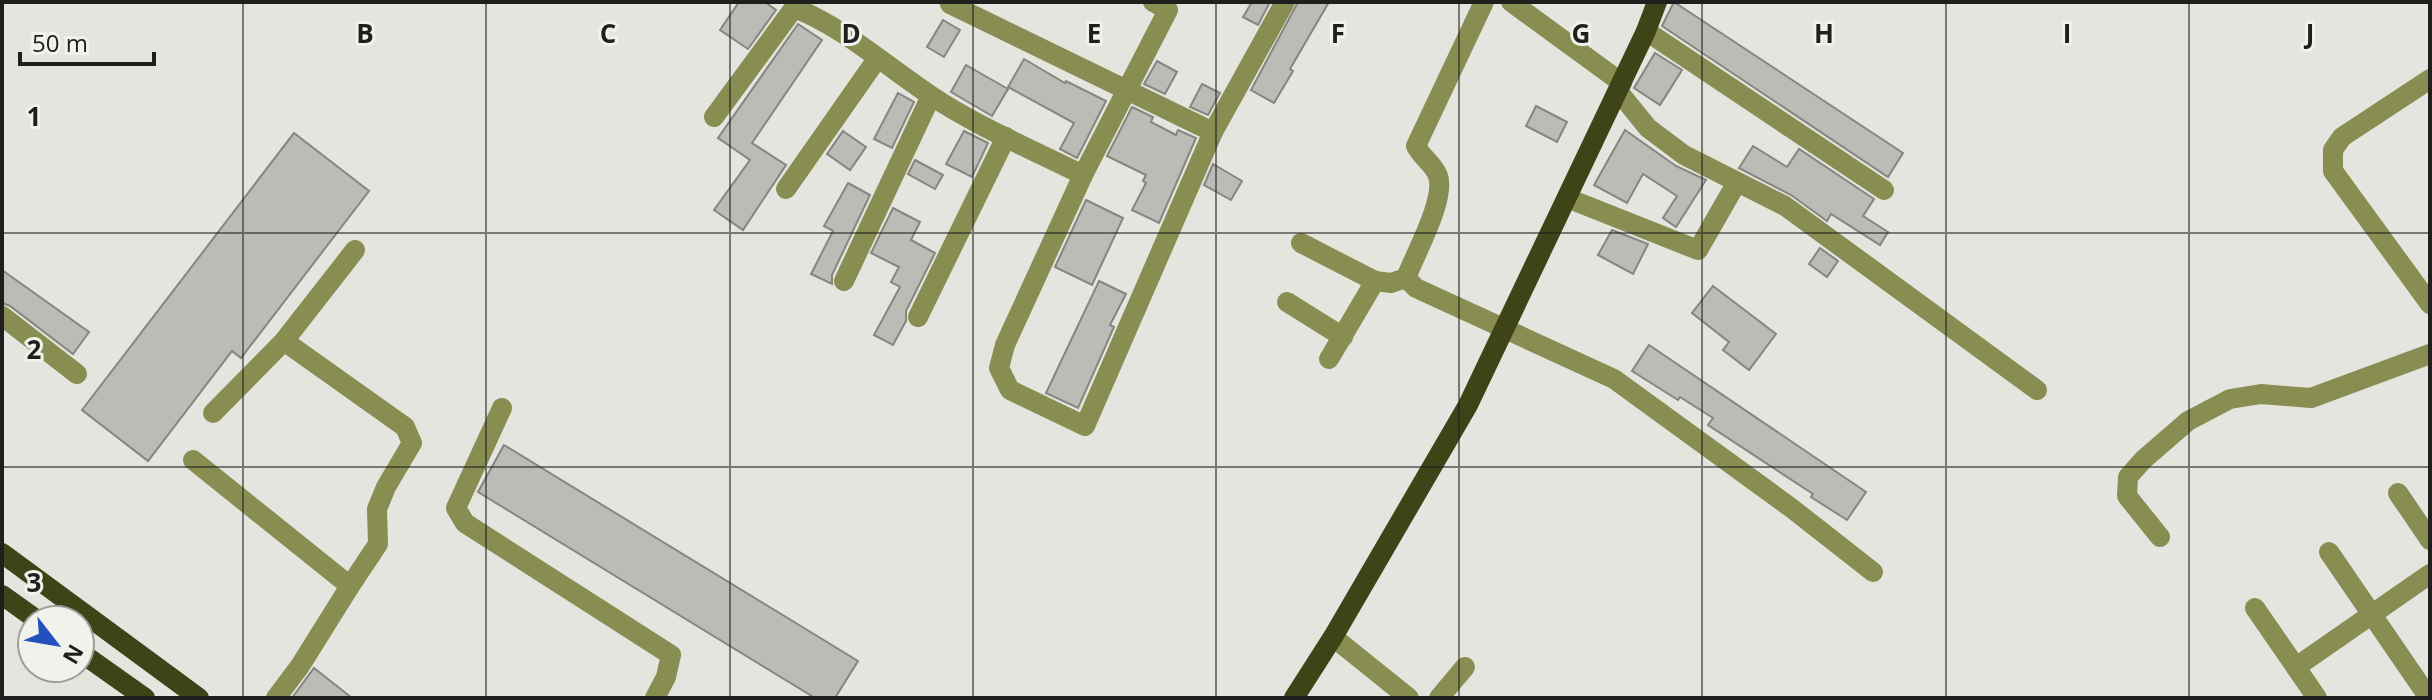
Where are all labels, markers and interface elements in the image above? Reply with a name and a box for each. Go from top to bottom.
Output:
text: B [356,15,374,51]
text: C [600,15,616,51]
text: D [841,15,861,51]
text: E [1087,15,1101,51]
text: F [1331,15,1345,51]
text: G [1572,15,1590,51]
text: H [1814,15,1834,51]
text: I [2063,15,2071,51]
text: J [2304,15,2314,51]
scale bar [20,16,154,66]
text: 50 m [32,26,88,59]
text: 1 [27,98,41,134]
text: 2 [27,331,42,367]
text: 3 [27,564,41,600]
north arrow [16,604,96,684]
text: N [57,639,91,670]

